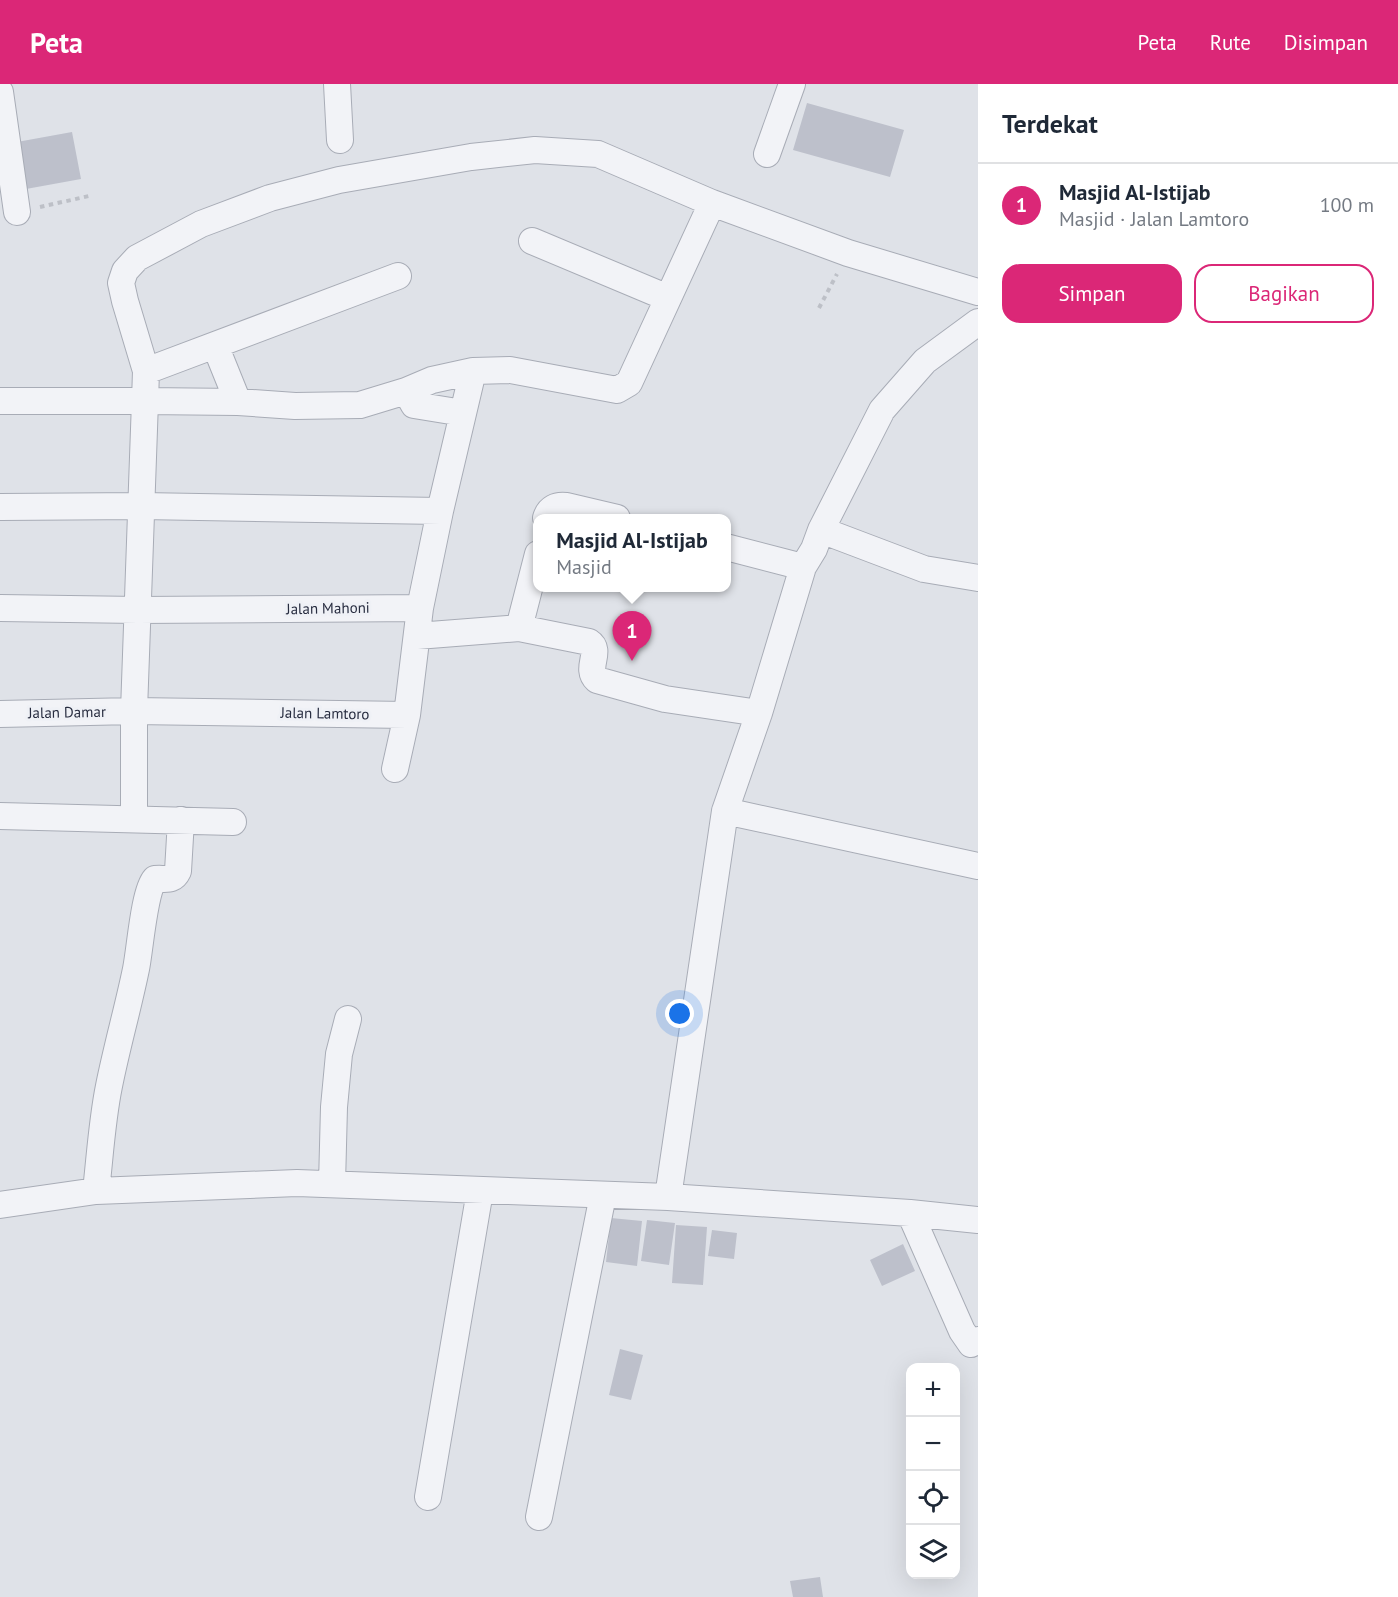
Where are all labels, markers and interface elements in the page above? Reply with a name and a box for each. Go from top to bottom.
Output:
text: Peta [30,24,83,61]
text: Peta [1137,29,1177,56]
text: Rute [1210,29,1251,56]
text: Disimpan [1284,29,1368,56]
text: Terdekat [1002,107,1098,140]
text: Masjid Al-Istijab [1059,178,1211,206]
text: 1 [1016,192,1027,218]
text: 100 m [1320,192,1374,218]
text: Masjid · Jalan Lamtoro [1059,206,1249,232]
button: Simpan [1002,264,1182,323]
button: Bagikan [1194,264,1374,323]
popup [533,514,731,592]
text: Masjid Al-Istijab [556,526,708,554]
text: Masjid [556,554,612,580]
street label: Jalan Mahoni [285,598,370,618]
pin: 1 [612,612,652,661]
street label: Jalan Damar [27,702,106,722]
street label: Jalan Lamtoro [279,703,370,723]
your location [665,999,694,1028]
map controls [906,1363,960,1579]
button: + [906,1363,960,1417]
button: − [906,1417,960,1471]
button: locate [906,1471,960,1525]
button: layers [906,1525,960,1579]

